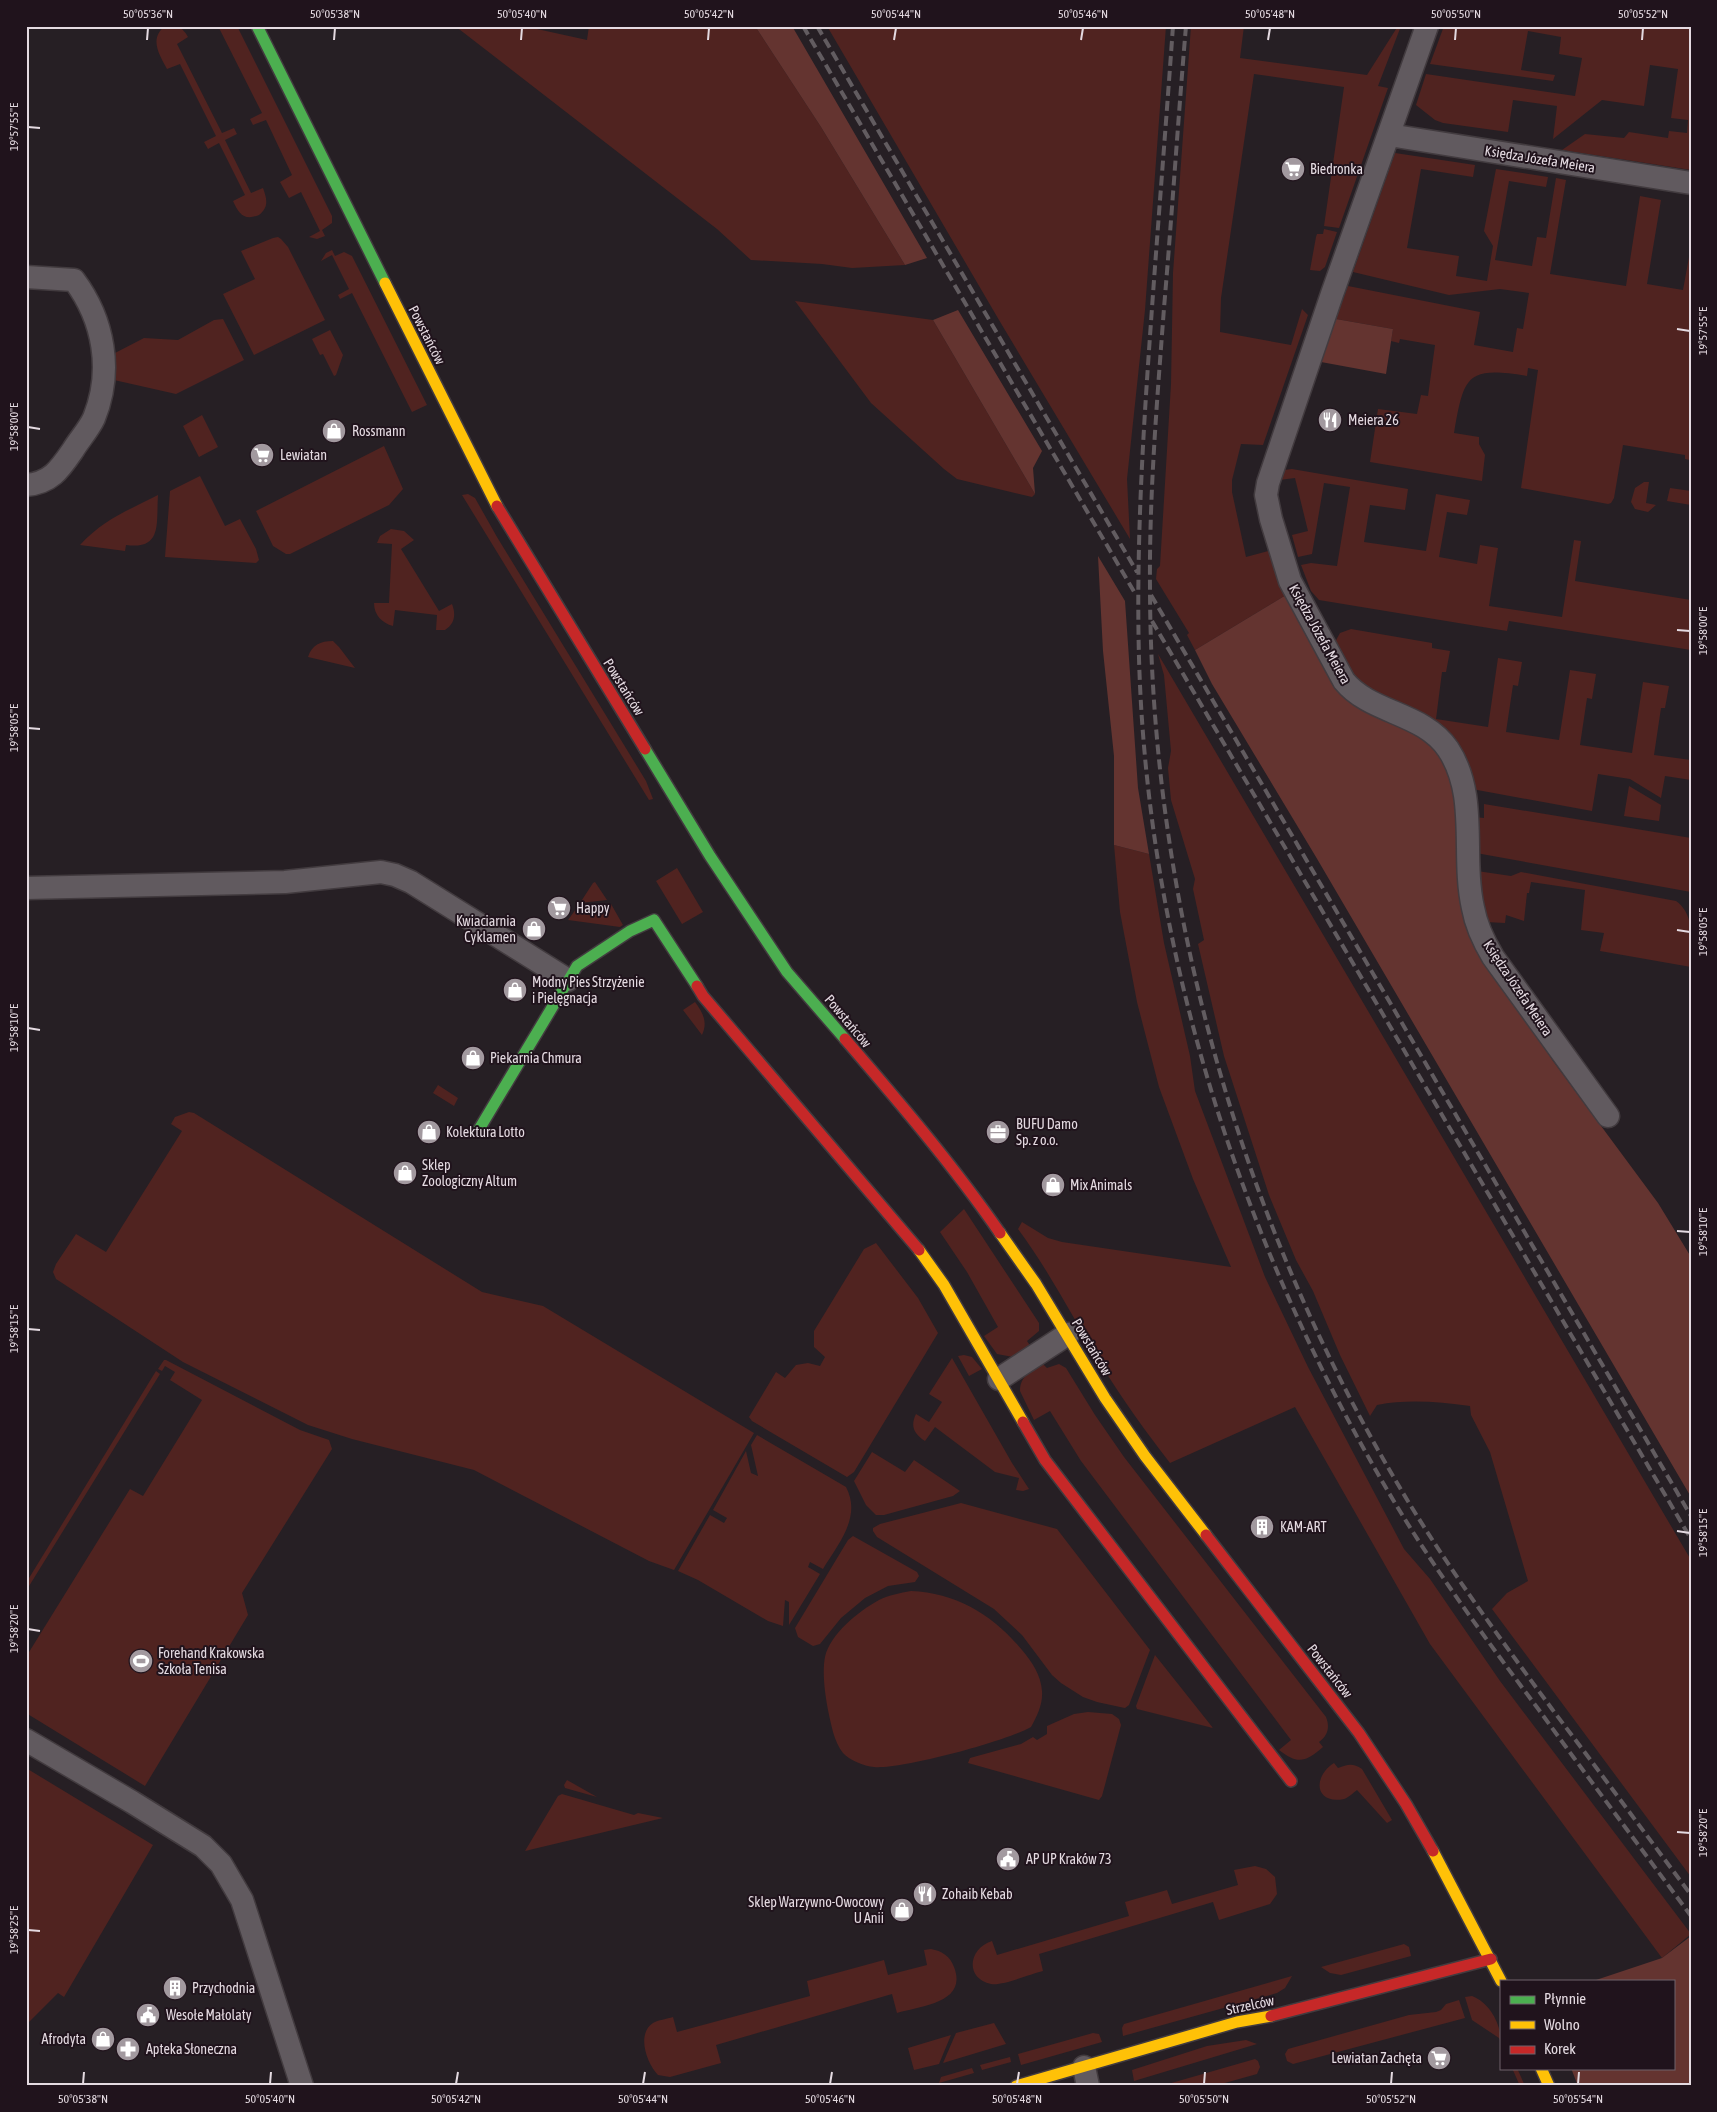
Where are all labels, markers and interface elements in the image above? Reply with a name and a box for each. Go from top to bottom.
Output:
text: 50°05'36"N [123,7,173,21]
text: 50°05'38"N [310,7,360,21]
text: 50°05'40"N [497,7,547,21]
text: 50°05'42"N [684,7,734,21]
text: 50°05'44"N [871,7,921,21]
text: 50°05'46"N [1058,7,1108,21]
text: 50°05'48"N [1245,7,1295,21]
text: 50°05'50"N [1431,7,1481,21]
text: 50°05'52"N [1618,7,1668,21]
text: 19°57'55"E [7,103,21,151]
street label: Księdza Józefa Meiera [1484,142,1596,176]
supermarket icon: Biedronka [1280,156,1306,182]
place label: Biedronka [1310,161,1363,177]
street label: Powstańców [405,303,449,368]
text: 19°57'55"E [1696,307,1710,355]
text: 19°58'00"E [7,403,21,451]
restaurant icon: Meiera 26 [1317,407,1343,433]
place label: Meiera 26 [1348,412,1399,428]
shop icon: Rossmann [321,418,347,444]
place label: Rossmann [352,423,406,439]
supermarket icon: Lewiatan [249,442,275,468]
place label: Lewiatan [280,447,327,463]
street label: Księdza Józefa Meiera [1286,581,1354,687]
text: 19°58'00"E [1696,607,1710,655]
street label: Powstańców [600,656,648,719]
text: 19°58'05"E [7,704,21,752]
supermarket icon: Happy [546,895,572,921]
place label: Happy [576,900,610,916]
text: 19°58'05"E [1696,908,1710,956]
place label: Kwiaciarnia Cyklamen [456,913,516,945]
shop icon: Kwiaciarnia Cyklamen [521,916,547,942]
street label: Księdza Józefa Meiera [1480,937,1556,1039]
place label: Modny Pies Strzyżenie i Pielęgnacja [532,974,645,1006]
shop icon: Modny Pies Strzyżenie i Pielęgnacja [502,977,528,1003]
street label: Powstańców [821,991,875,1051]
text: 19°58'10"E [7,1004,21,1052]
shop icon: Piekarnia Chmura [460,1045,486,1071]
place label: Piekarnia Chmura [490,1050,582,1066]
place label: BUFU Damo Sp. z o.o. [1016,1116,1078,1148]
shop icon: Kolektura Lotto [416,1119,442,1145]
office icon: BUFU Damo Sp. z o.o. [985,1119,1011,1145]
place label: Kolektura Lotto [446,1124,525,1140]
place label: Sklep Zoologiczny Altum [422,1157,517,1189]
shop icon: Sklep Zoologiczny Altum [392,1160,418,1186]
shop icon: Mix Animals [1040,1172,1066,1198]
place label: Mix Animals [1070,1177,1132,1193]
text: 19°58'10"E [1696,1208,1710,1256]
text: 19°58'15"E [7,1305,21,1353]
street label: Powstańców [1069,1316,1116,1379]
text: 19°58'15"E [1696,1509,1710,1557]
building icon: KAM-ART [1249,1514,1275,1540]
place label: KAM-ART [1280,1519,1327,1535]
text: 19°58'20"E [7,1605,21,1653]
street label: Powstańców [1304,1641,1356,1702]
place label: Forehand Krakowska Szkoła Tenisa [158,1645,265,1677]
sports icon: Forehand Krakowska Szkoła Tenisa [128,1648,154,1674]
text: 19°58'20"E [1696,1809,1710,1857]
public building icon: AP UP Kraków 73 [995,1846,1021,1872]
place label: AP UP Kraków 73 [1026,1851,1112,1867]
restaurant icon: Zohaib Kebab [912,1881,938,1907]
place label: Zohaib Kebab [942,1886,1013,1902]
place label: Sklep Warzywno-Owocowy U Anii [748,1894,884,1926]
shop icon: Sklep Warzywno-Owocowy U Anii [889,1897,915,1923]
text: 19°58'25"E [7,1906,21,1954]
building icon: Przychodnia [162,1975,188,2001]
place label: Przychodnia [192,1980,255,1996]
legend [1500,1980,1674,2070]
text: Płynnie [1544,1990,1586,2007]
street label: Strzelców [1224,1992,1276,2018]
public building icon: Wesołe Małolaty [135,2002,161,2028]
place label: Wesołe Małolaty [166,2007,252,2023]
text: Wolno [1544,2016,1580,2033]
shop icon: Afrodyta [90,2026,116,2052]
place label: Afrodyta [42,2031,86,2047]
pharmacy icon: Apteka Słoneczna [115,2036,141,2062]
text: Korek [1544,2040,1576,2057]
place label: Apteka Słoneczna [146,2041,237,2057]
supermarket icon: Lewiatan Zachęta [1426,2045,1452,2071]
place label: Lewiatan Zachęta [1331,2050,1422,2066]
text: 50°05'38"N [58,2092,108,2106]
text: 50°05'40"N [245,2092,295,2106]
text: 50°05'42"N [431,2092,481,2106]
text: 50°05'44"N [618,2092,668,2106]
text: 50°05'46"N [805,2092,855,2106]
text: 50°05'48"N [992,2092,1042,2106]
text: 50°05'50"N [1179,2092,1229,2106]
text: 50°05'52"N [1366,2092,1416,2106]
text: 50°05'54"N [1553,2092,1603,2106]

